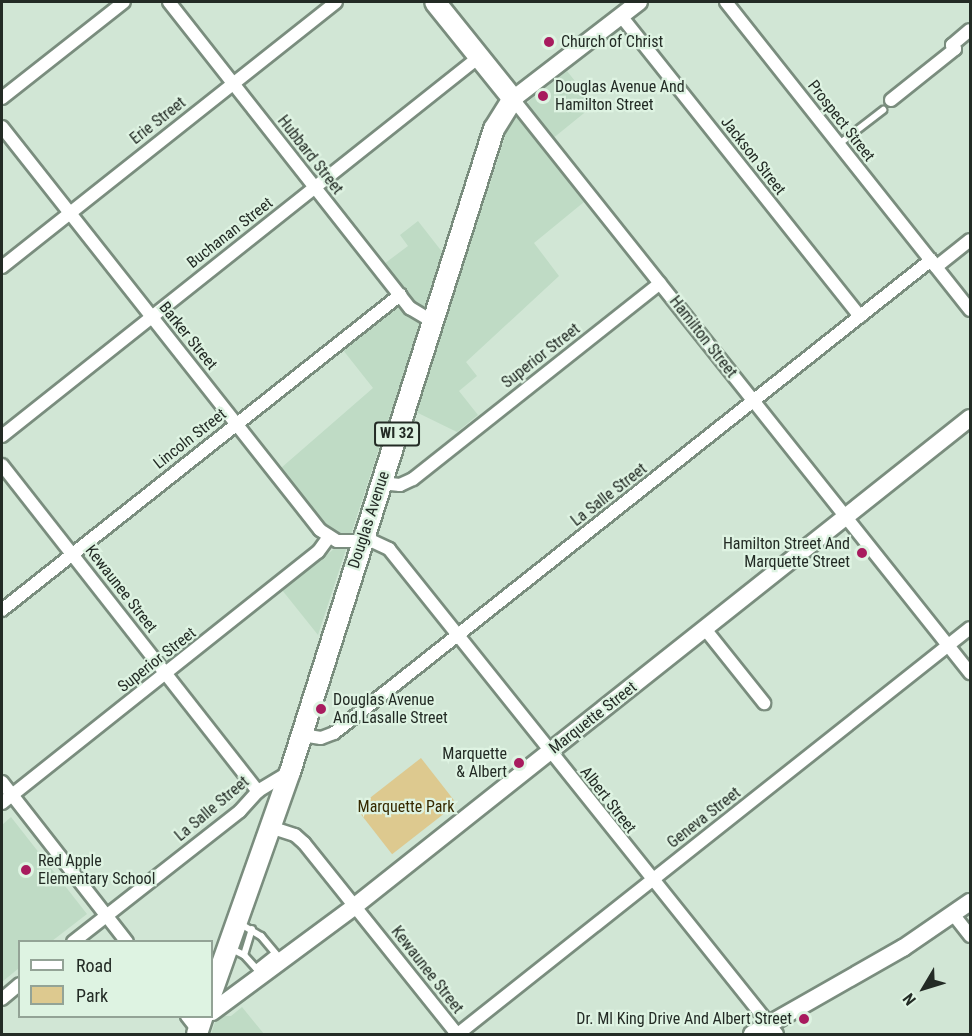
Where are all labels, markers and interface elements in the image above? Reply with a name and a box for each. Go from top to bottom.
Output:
place label: Church of Christ [561,32,663,52]
marker: Church of Christ [542,35,556,49]
place label: Douglas Avenue And Hamilton Street [555,77,685,115]
street label: Prospect Street [803,77,879,165]
marker: Douglas Avenue And Hamilton Street [536,89,550,103]
street label: Erie Street [126,93,190,149]
street label: Hubbard Street [273,112,347,198]
street label: Jackson Street [716,113,790,199]
street label: Buchanan Street [183,194,277,272]
street label: Hamilton Street [665,292,741,382]
street label: Barker Street [155,298,221,374]
street label: Superior Street [498,319,584,393]
street label: Lincoln Street [150,405,230,473]
road number: WI 32 [373,422,421,446]
street label: La Salle Street [567,459,651,531]
street label: Douglas Avenue [344,469,394,571]
place label: Hamilton Street And Marquette Street [723,534,850,572]
street label: Kewaunee Street [81,541,161,637]
marker: Hamilton Street And Marquette Street [855,546,869,560]
street label: Superior Street [114,623,200,697]
street label: Marquette Street [545,678,641,758]
place label: Douglas Avenue And Lasalle Street [333,690,448,728]
marker: Douglas Avenue And Lasalle Street [314,702,328,716]
place label: Marquette & Albert [442,744,507,782]
marker: Marquette & Albert [512,756,526,770]
street label: Albert Street [576,763,640,837]
street label: La Salle Street [171,772,253,846]
street label: Geneva Street [664,783,744,853]
park label: Marquette Park [358,797,454,817]
place label: Red Apple Elementary School [38,851,155,889]
marker: Red Apple Elementary School [19,863,33,877]
street label: Kewaunee Street [387,922,467,1018]
legend [18,940,213,1018]
text: Road [76,955,112,976]
north arrow [894,958,954,1018]
text: Park [76,985,108,1006]
text: N [899,990,920,1009]
place label: Dr. Ml King Drive And Albert Street [576,1009,792,1029]
marker: Dr. Ml King Drive And Albert Street [797,1012,811,1026]

